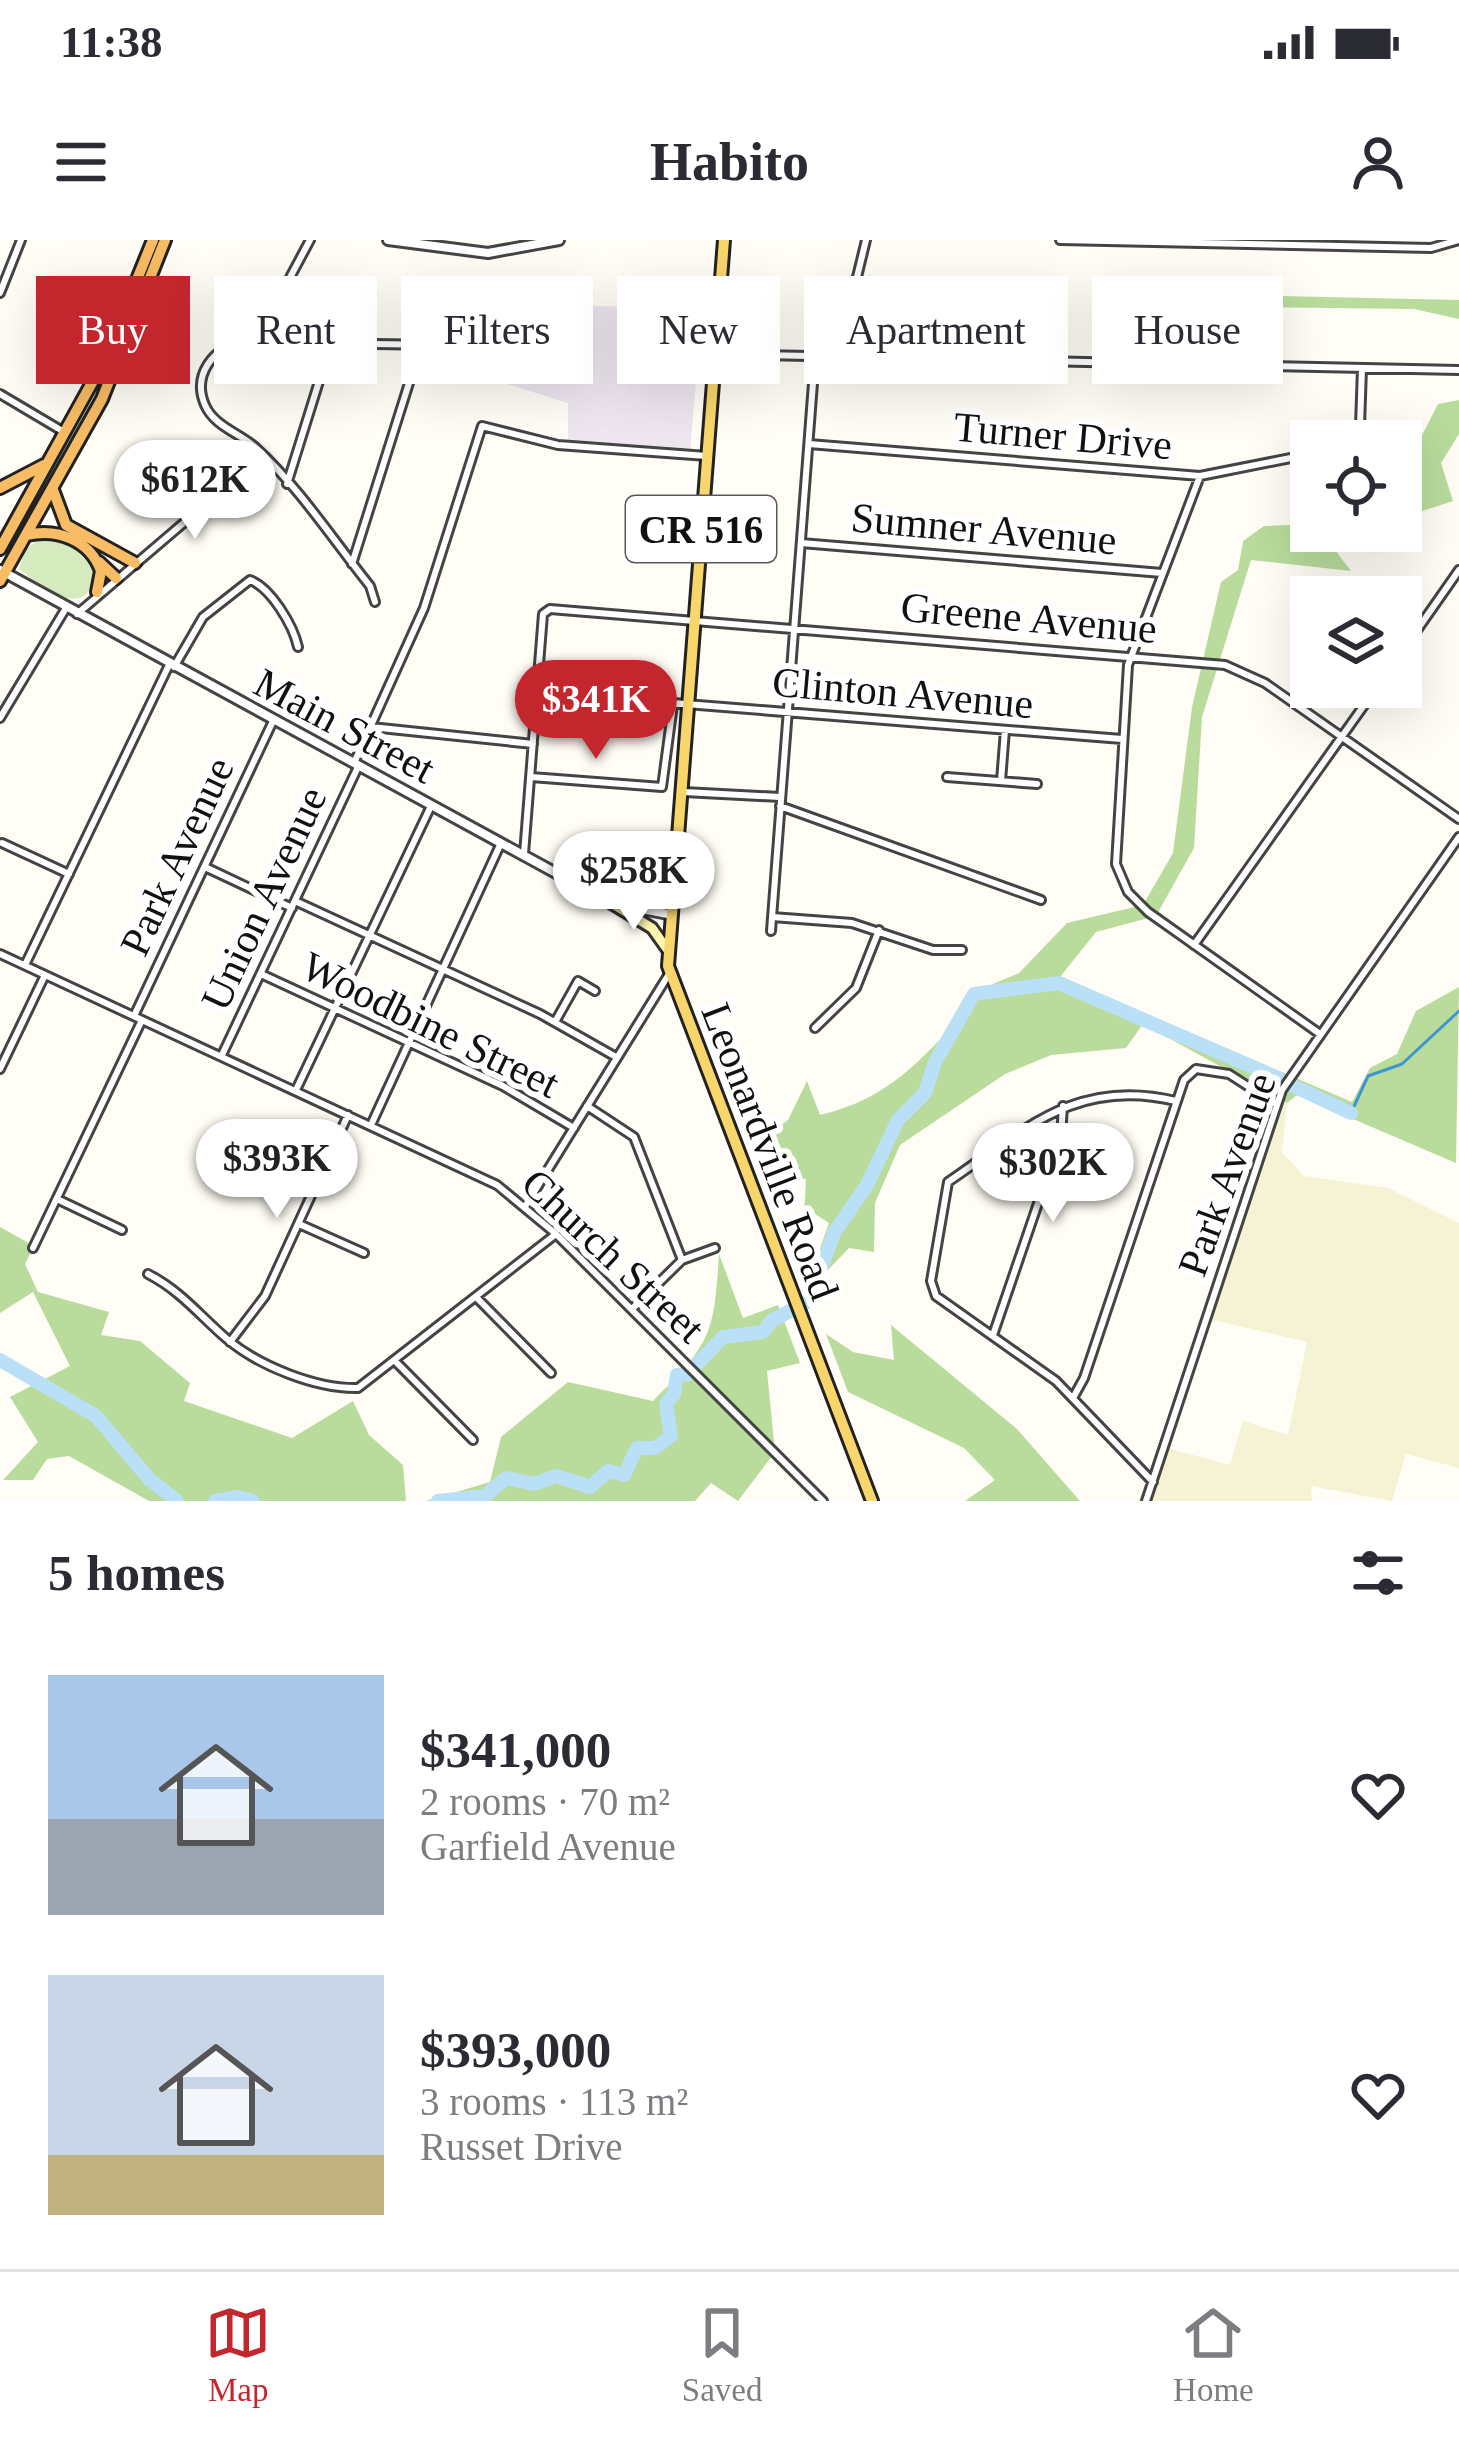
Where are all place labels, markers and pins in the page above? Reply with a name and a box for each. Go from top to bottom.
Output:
pin: $612K [111,440,279,542]
pin: $341K [512,660,680,762]
pin: $258K [550,831,718,933]
pin: $393K [193,1119,361,1221]
pin: $302K [969,1123,1137,1225]

